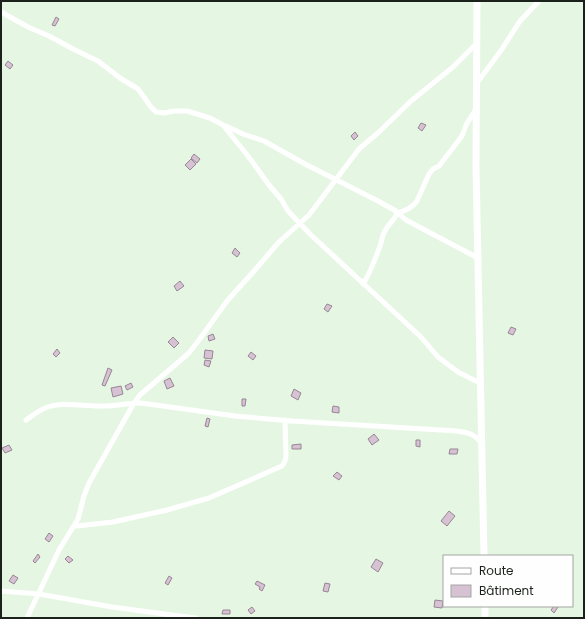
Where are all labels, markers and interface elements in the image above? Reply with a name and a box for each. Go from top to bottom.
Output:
legend [443,555,573,607]
text: Route [479,562,513,579]
text: Bâtiment [479,582,534,599]

